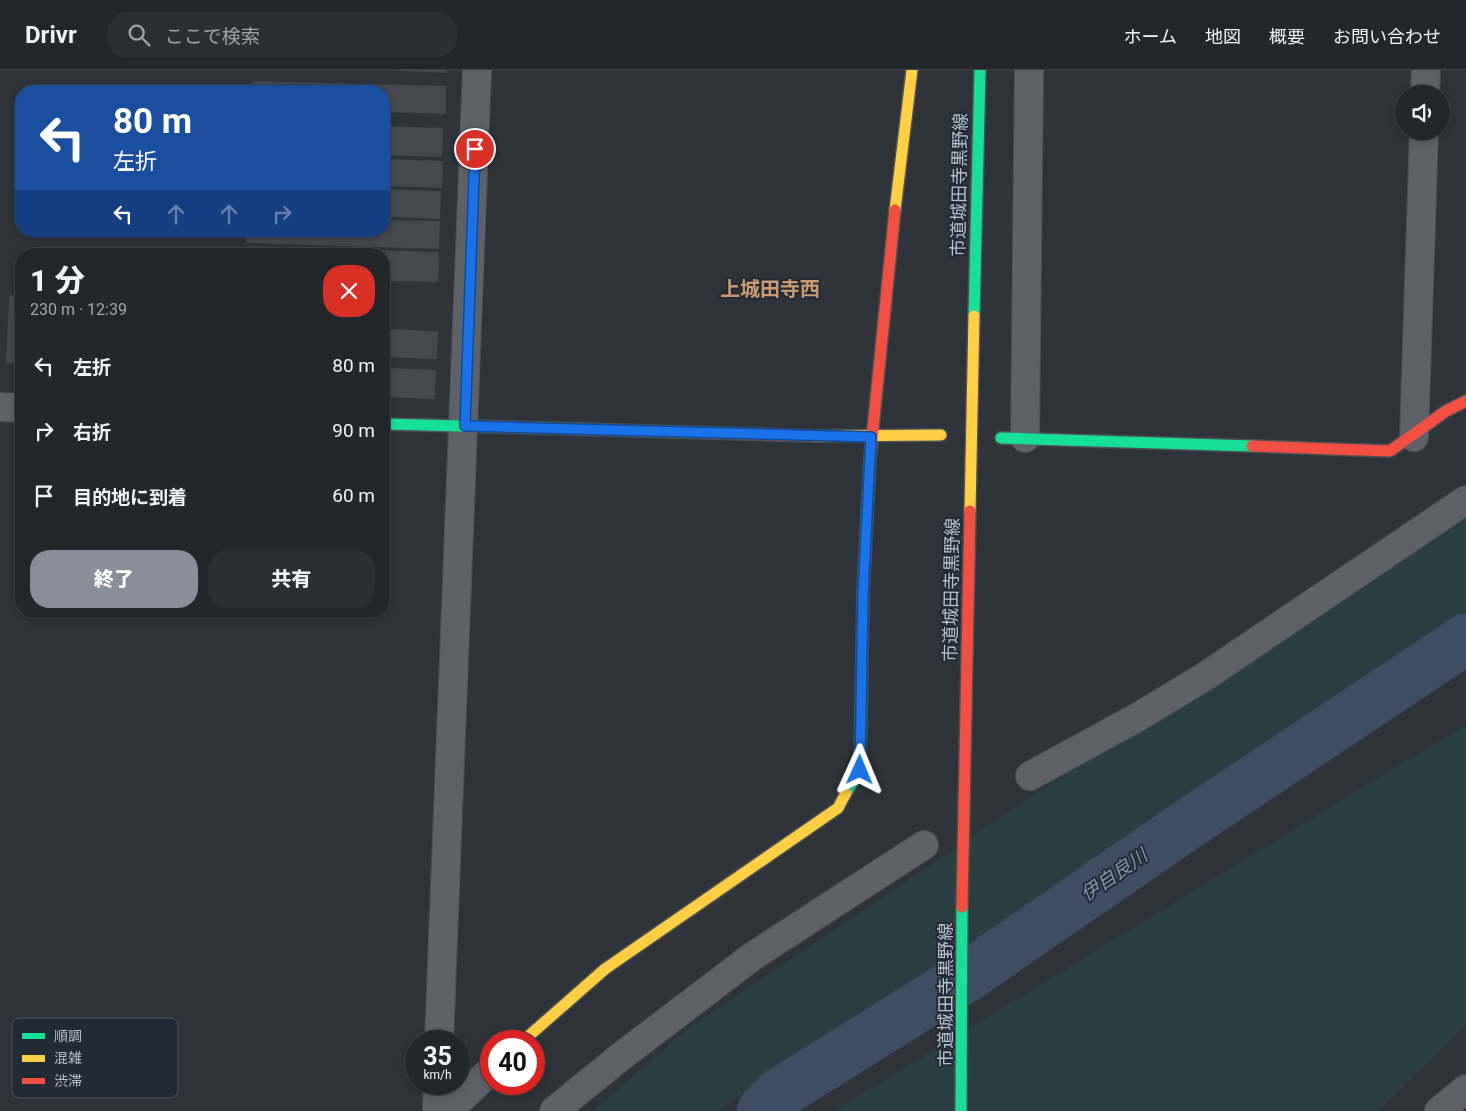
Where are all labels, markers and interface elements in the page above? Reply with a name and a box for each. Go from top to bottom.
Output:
search box [107,12,457,57]
text: Drivr [25,21,77,49]
icon: search [125,21,153,49]
text: ここで検索 [165,25,260,48]
text: ホーム [1124,26,1177,47]
text: 地図 [1205,26,1241,47]
text: 概要 [1269,26,1305,47]
text: お問い合わせ [1333,26,1441,47]
map controls [1395,85,1450,140]
button: sound [1395,85,1450,140]
text: 80 m [113,101,192,142]
icon: left [30,105,95,170]
street label: 市道城田寺黒野線 [947,113,971,257]
pin [454,128,496,170]
icon: arrive [461,135,489,163]
text: 左折 [113,149,157,174]
icon: left [109,200,137,228]
icon: ahead [162,200,190,228]
icon: ahead [215,200,243,228]
icon: right [268,200,296,228]
text: 1 分 [30,263,85,298]
button: close [323,265,375,317]
district label: 上城田寺西 [720,277,820,301]
text: 230 m · 12:39 [30,300,127,319]
icon: left [30,352,58,380]
text: 80 m [332,354,375,377]
text: 左折 [73,356,111,379]
icon: right [30,417,58,445]
text: 90 m [332,419,375,442]
text: 右折 [73,421,111,444]
icon: arrive [30,482,58,510]
text: 60 m [332,484,375,507]
text: 目的地に到着 [73,486,187,509]
street label: 市道城田寺黒野線 [939,518,963,662]
button: 終了 [30,550,198,608]
button: 共有 [208,550,375,608]
position arrow [833,743,885,795]
water label: 伊自良川 [1076,843,1153,906]
street label: 市道城田寺黒野線 [935,923,956,1067]
legend [12,1018,178,1098]
text: 順調 [54,1028,82,1044]
speed limit sign: 40 [480,1030,545,1095]
text: 35 [423,1042,452,1071]
text: 混雑 [54,1050,82,1066]
text: km/h [423,1068,452,1082]
text: 渋滞 [54,1073,82,1089]

